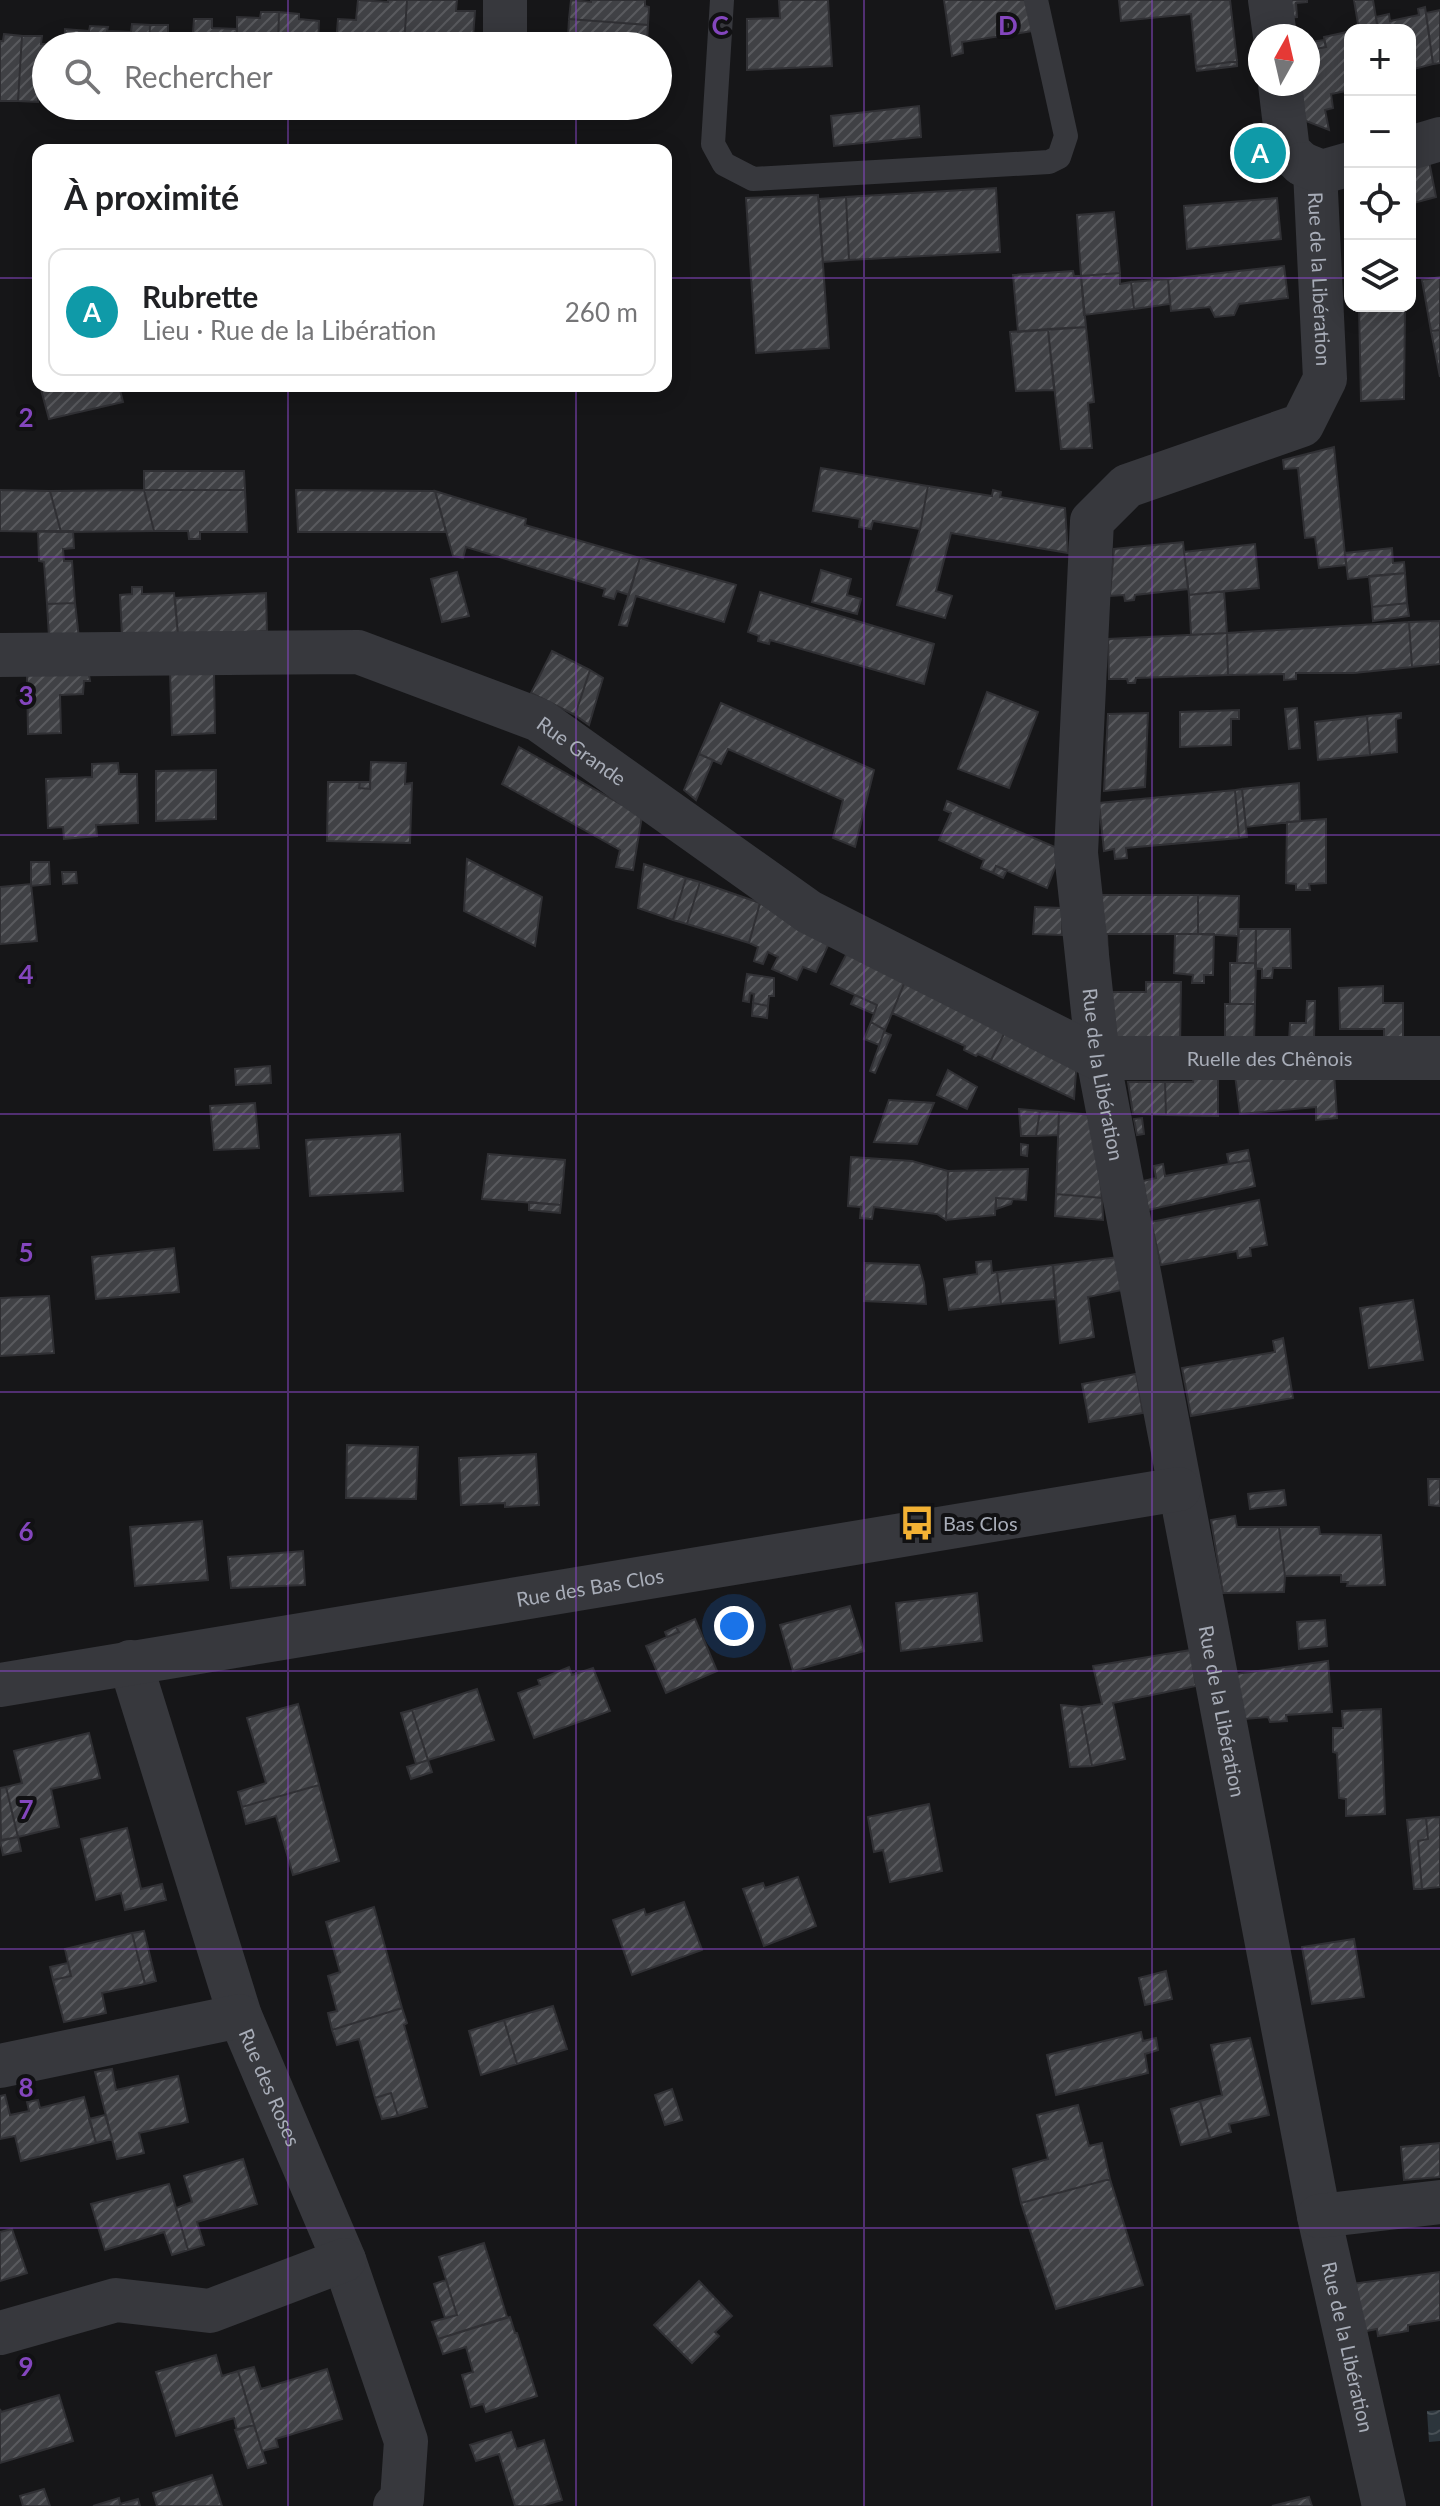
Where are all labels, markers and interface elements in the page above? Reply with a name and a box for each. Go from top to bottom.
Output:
text: C [711,9,729,41]
text: D [998,9,1018,41]
north arrow [1248,24,1320,96]
map controls [1344,24,1416,312]
button: + [1344,24,1416,96]
search box [32,32,672,120]
icon: search [60,54,104,98]
text: Rechercher [124,58,273,94]
button: − [1344,96,1416,168]
pin: A [1234,123,1286,183]
button: locate [1344,168,1416,240]
text: À proximité [64,176,239,217]
street label: Rue de la Libération [1304,191,1336,367]
button: layers [1344,240,1416,312]
text: Rubrette [142,278,258,314]
text: A [83,296,101,328]
text: 260 m [565,296,638,328]
text: Lieu · Rue de la Libération [142,314,436,346]
text: 2 [18,401,34,433]
text: 3 [18,679,34,711]
street label: Rue Grande [533,711,631,790]
text: 4 [18,958,34,990]
street label: Rue de la Libération [1079,987,1129,1163]
street label: Ruelle des Chênois [1187,1046,1352,1070]
text: 5 [18,1236,34,1268]
bus stop icon: Bas Clos [898,1504,936,1542]
place label: Bas Clos [943,1511,1018,1535]
text: 6 [18,1515,34,1547]
street label: Rue des Bas Clos [514,1563,665,1611]
your location [714,1606,754,1646]
street label: Rue de la Libération [1195,1623,1251,1799]
text: 7 [18,1793,34,1825]
street label: Rue des Roses [235,2025,306,2150]
text: 8 [18,2071,34,2103]
street label: Rue de la Libération [1318,2259,1379,2434]
text: 9 [18,2350,34,2382]

